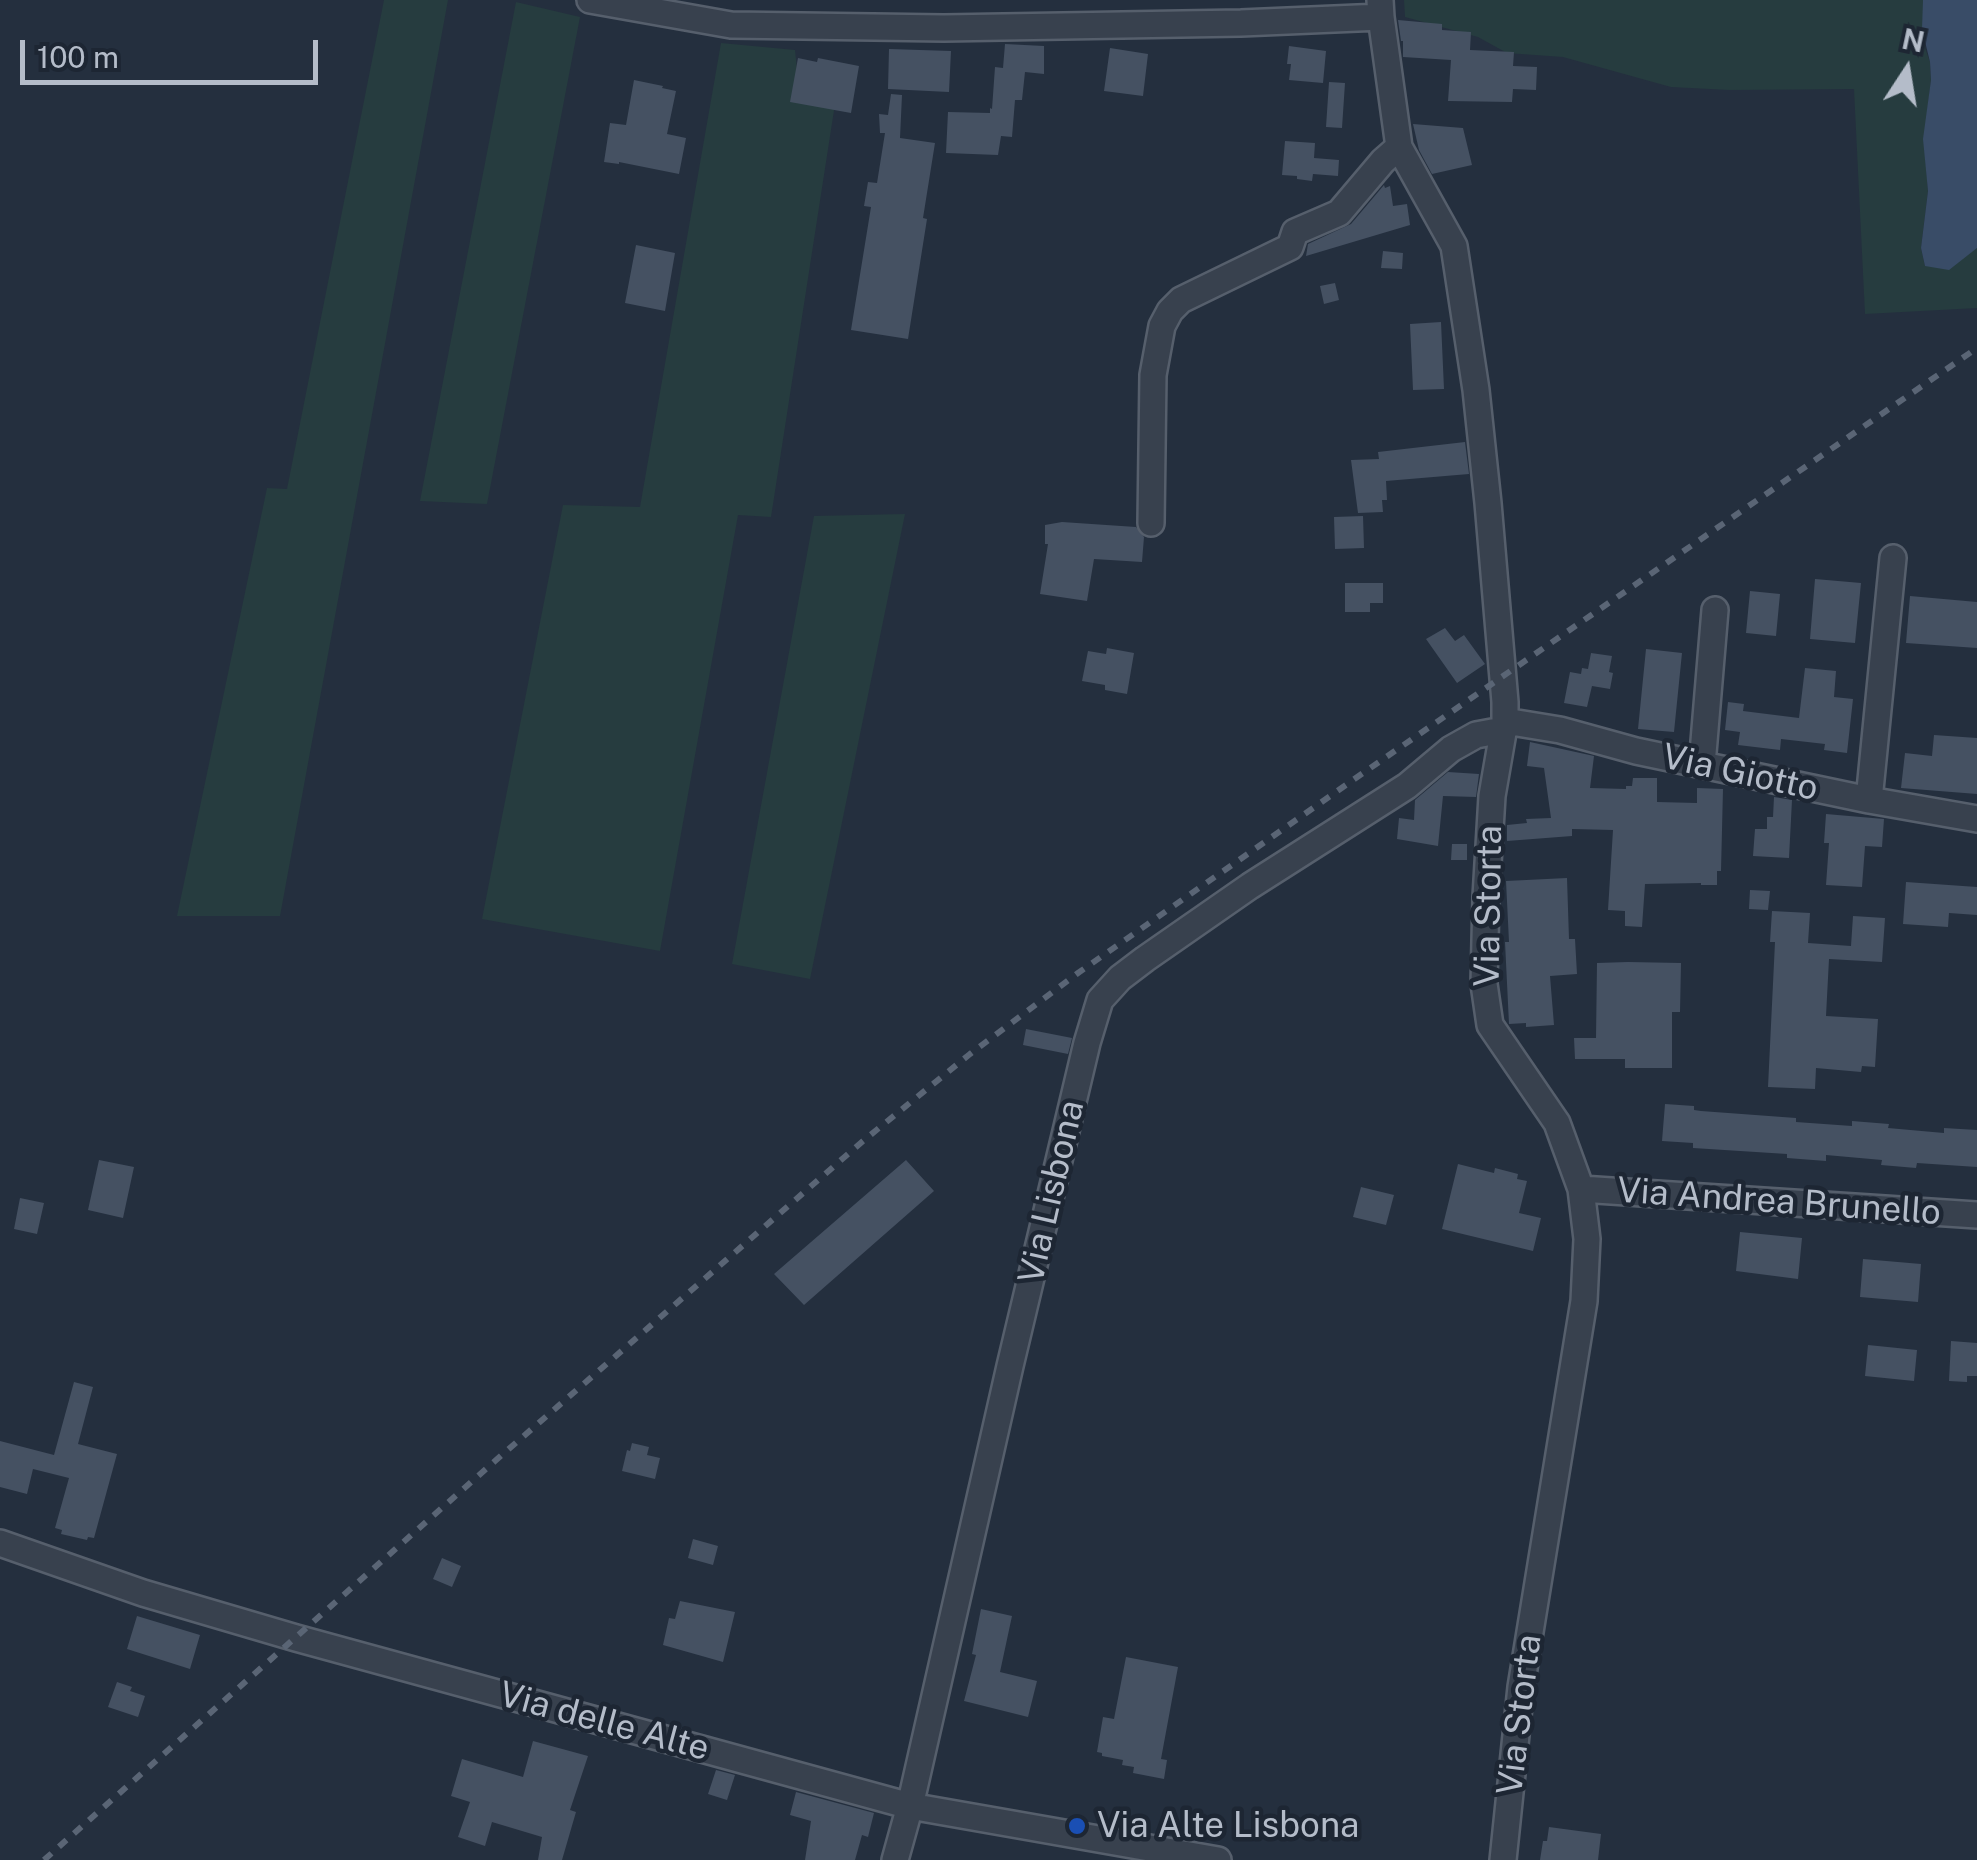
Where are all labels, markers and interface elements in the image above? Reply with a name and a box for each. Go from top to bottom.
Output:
scale bar [25,20,322,82]
north arrow [1857,20,1957,120]
text: N [1899,22,1927,59]
text: 100 m [37,39,119,75]
street label: Via Giotto [1658,736,1822,810]
street label: Via Storta [1467,825,1511,987]
street label: Via Lisbona [1011,1096,1093,1288]
street label: Via Andrea Brunello [1616,1170,1942,1234]
street label: Via Storta [1489,1632,1551,1798]
street label: Via delle Alte [494,1674,714,1770]
place label: Via Alte Lisbona [1097,1805,1359,1847]
marker: Via Alte Lisbona [1066,1815,1088,1837]

